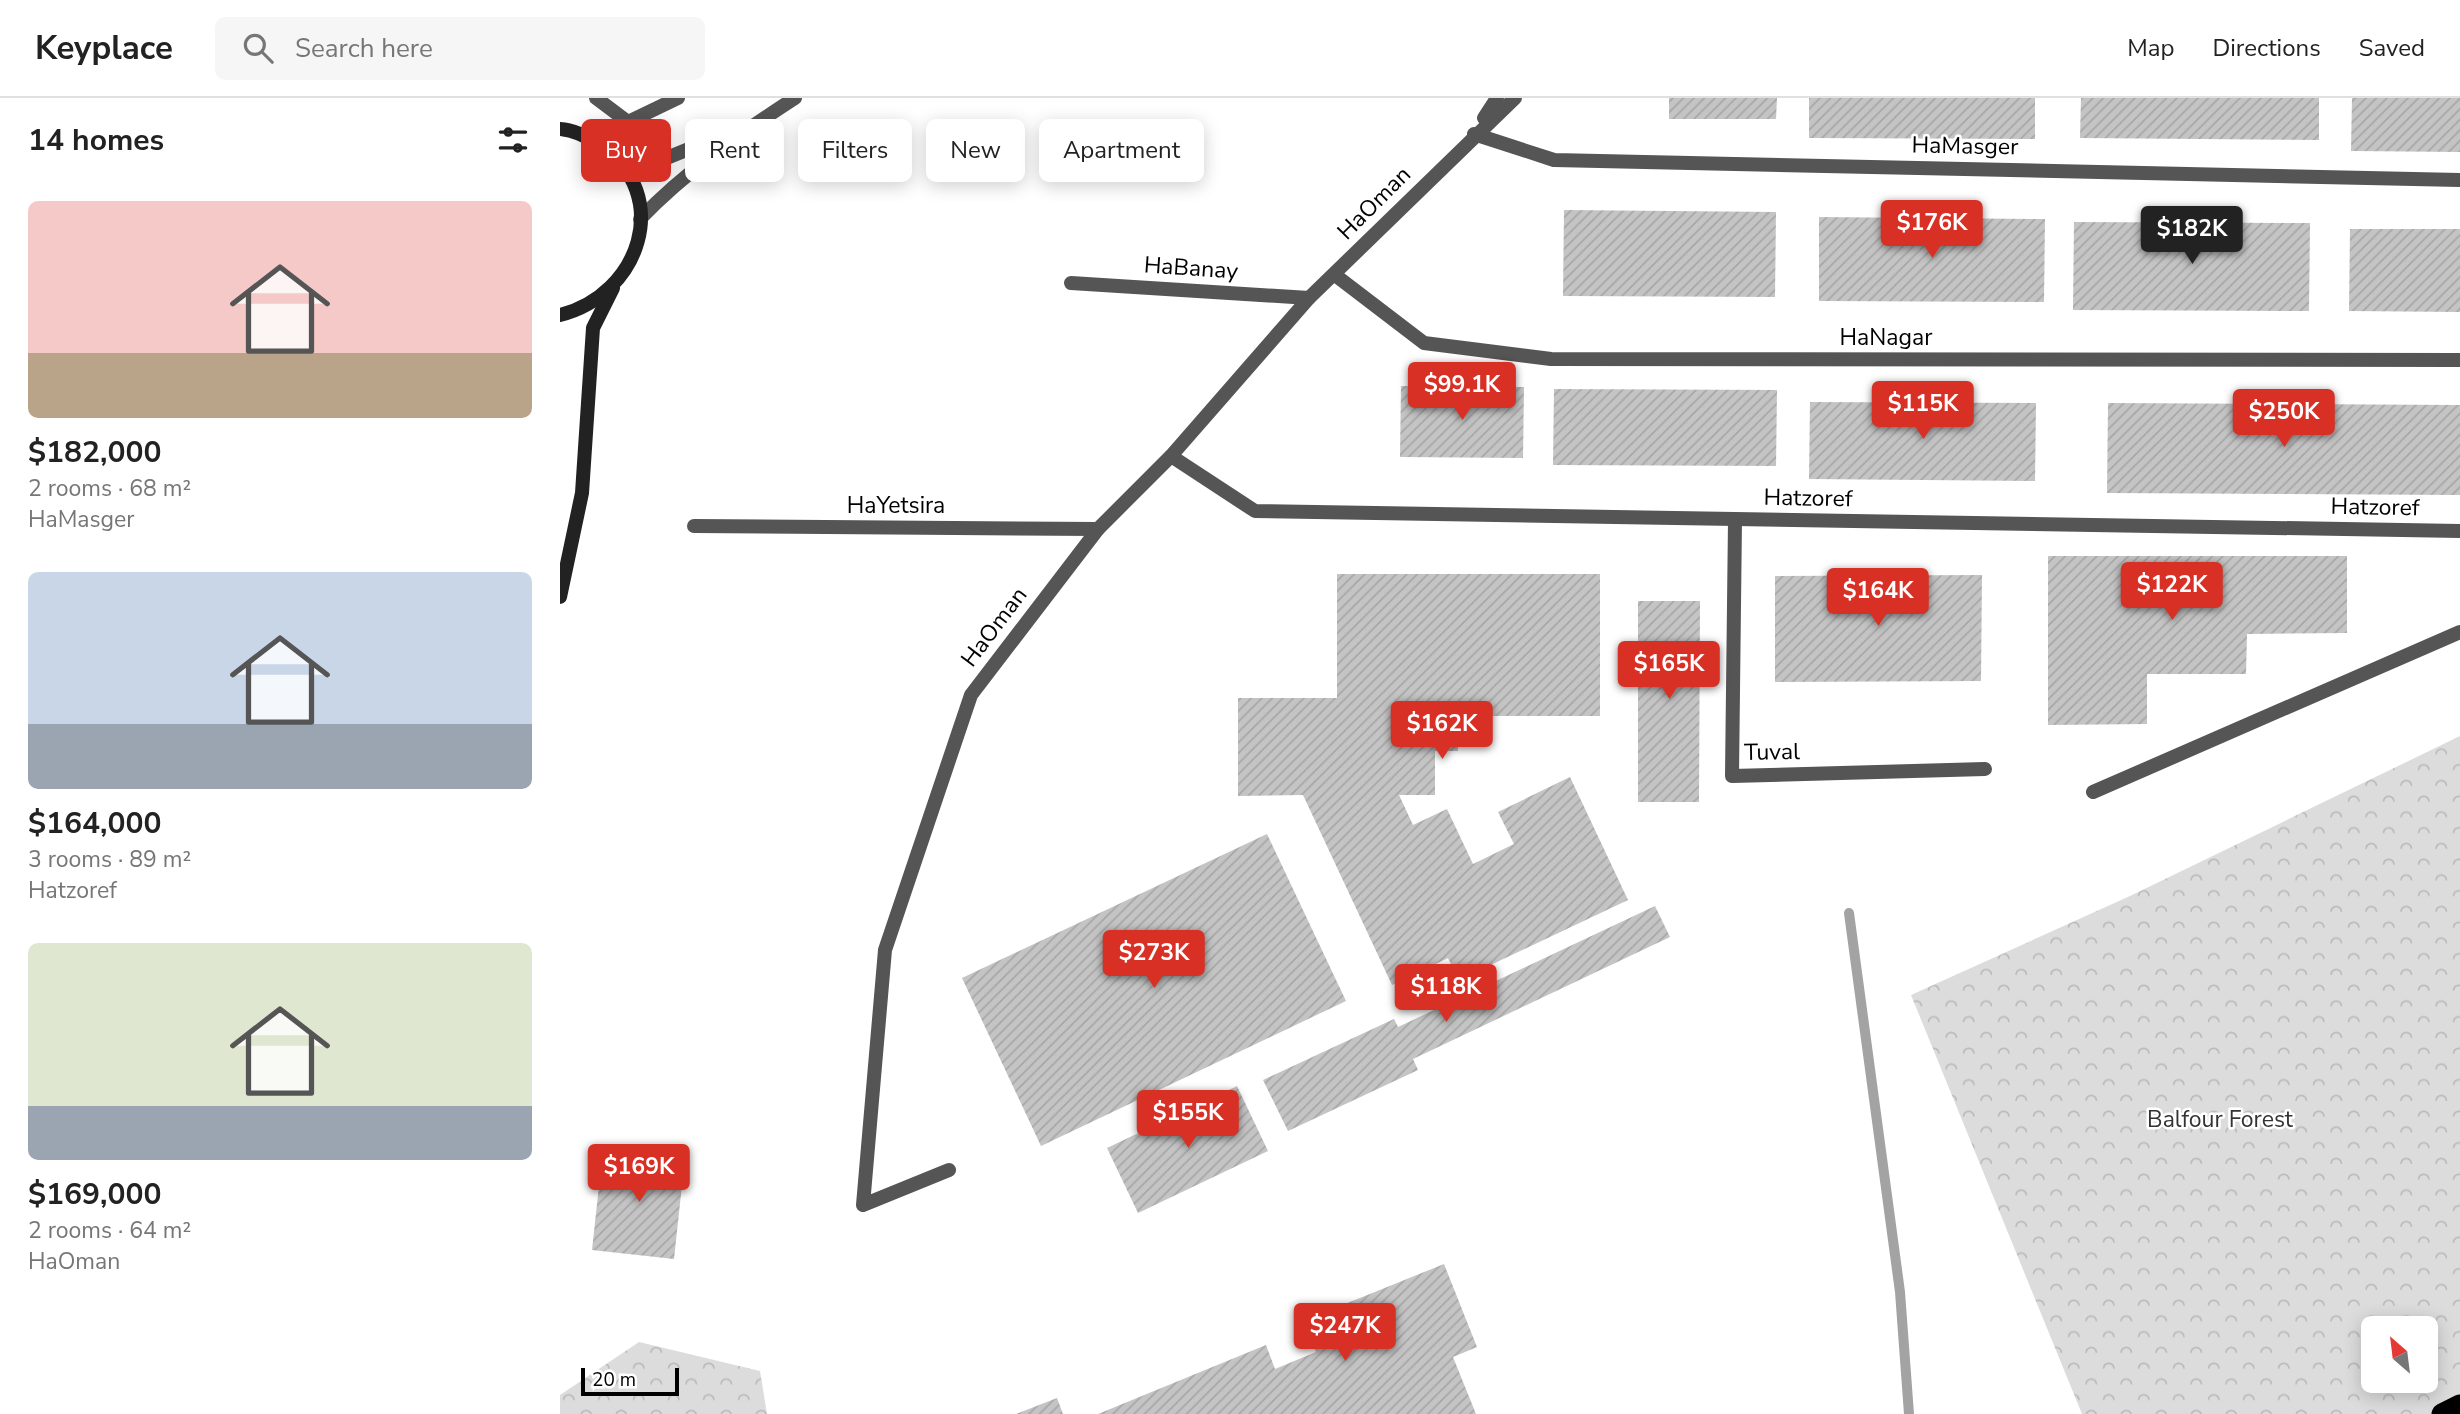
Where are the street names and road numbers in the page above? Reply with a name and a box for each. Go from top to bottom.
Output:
street label: HaMasger [1911,130,2019,162]
street label: HaOman [1330,159,1418,247]
street label: HaBanay [1143,249,1239,287]
street label: HaNagar [1840,322,1933,353]
street label: Hatzoref [1763,482,1853,514]
street label: HaYetsira [847,490,945,521]
street label: Hatzoref [2330,491,2420,523]
street label: HaOman [954,581,1034,673]
street label: Tuval [1744,736,1800,768]

